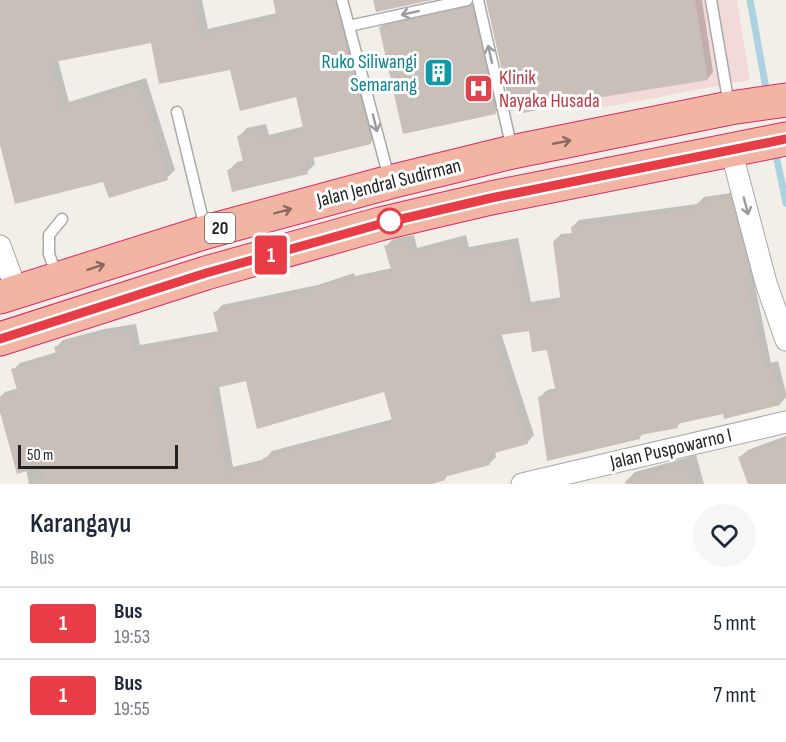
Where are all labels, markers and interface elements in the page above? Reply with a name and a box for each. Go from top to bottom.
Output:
one-way arrow [401,7,420,19]
one-way arrow [484,45,495,65]
place label: Ruko Siliwangi Semarang [322,50,417,97]
building icon: Ruko Siliwangi Semarang [422,57,454,89]
place label: Klinik Nayaka Husada [499,66,600,113]
hospital icon: Klinik Nayaka Husada [462,73,494,105]
one-way arrow [370,113,382,132]
one-way arrow [552,136,571,147]
street label: Jalan Jendral Sudirman [313,153,464,213]
one-way arrow [741,196,752,215]
one-way arrow [273,204,292,216]
unlabelled marker [377,208,403,234]
road number: 20 [205,213,235,243]
line badge: 1 [252,236,290,274]
text: 1 [267,243,275,268]
one-way arrow [86,261,105,272]
street label: Jalan Puspowarno I [607,423,734,475]
scale bar [18,442,178,470]
text: 50 m [27,446,53,465]
button: heart [693,504,756,567]
text: Karangayu [30,507,131,540]
text: Bus [30,546,54,570]
text: Bus [114,598,143,625]
text: 5 mnt [713,610,756,637]
text: 1 [59,611,67,636]
text: 19:53 [114,625,150,649]
text: Bus [114,670,143,697]
text: 7 mnt [713,682,756,709]
text: 1 [59,683,67,708]
text: 19:55 [114,697,150,721]

